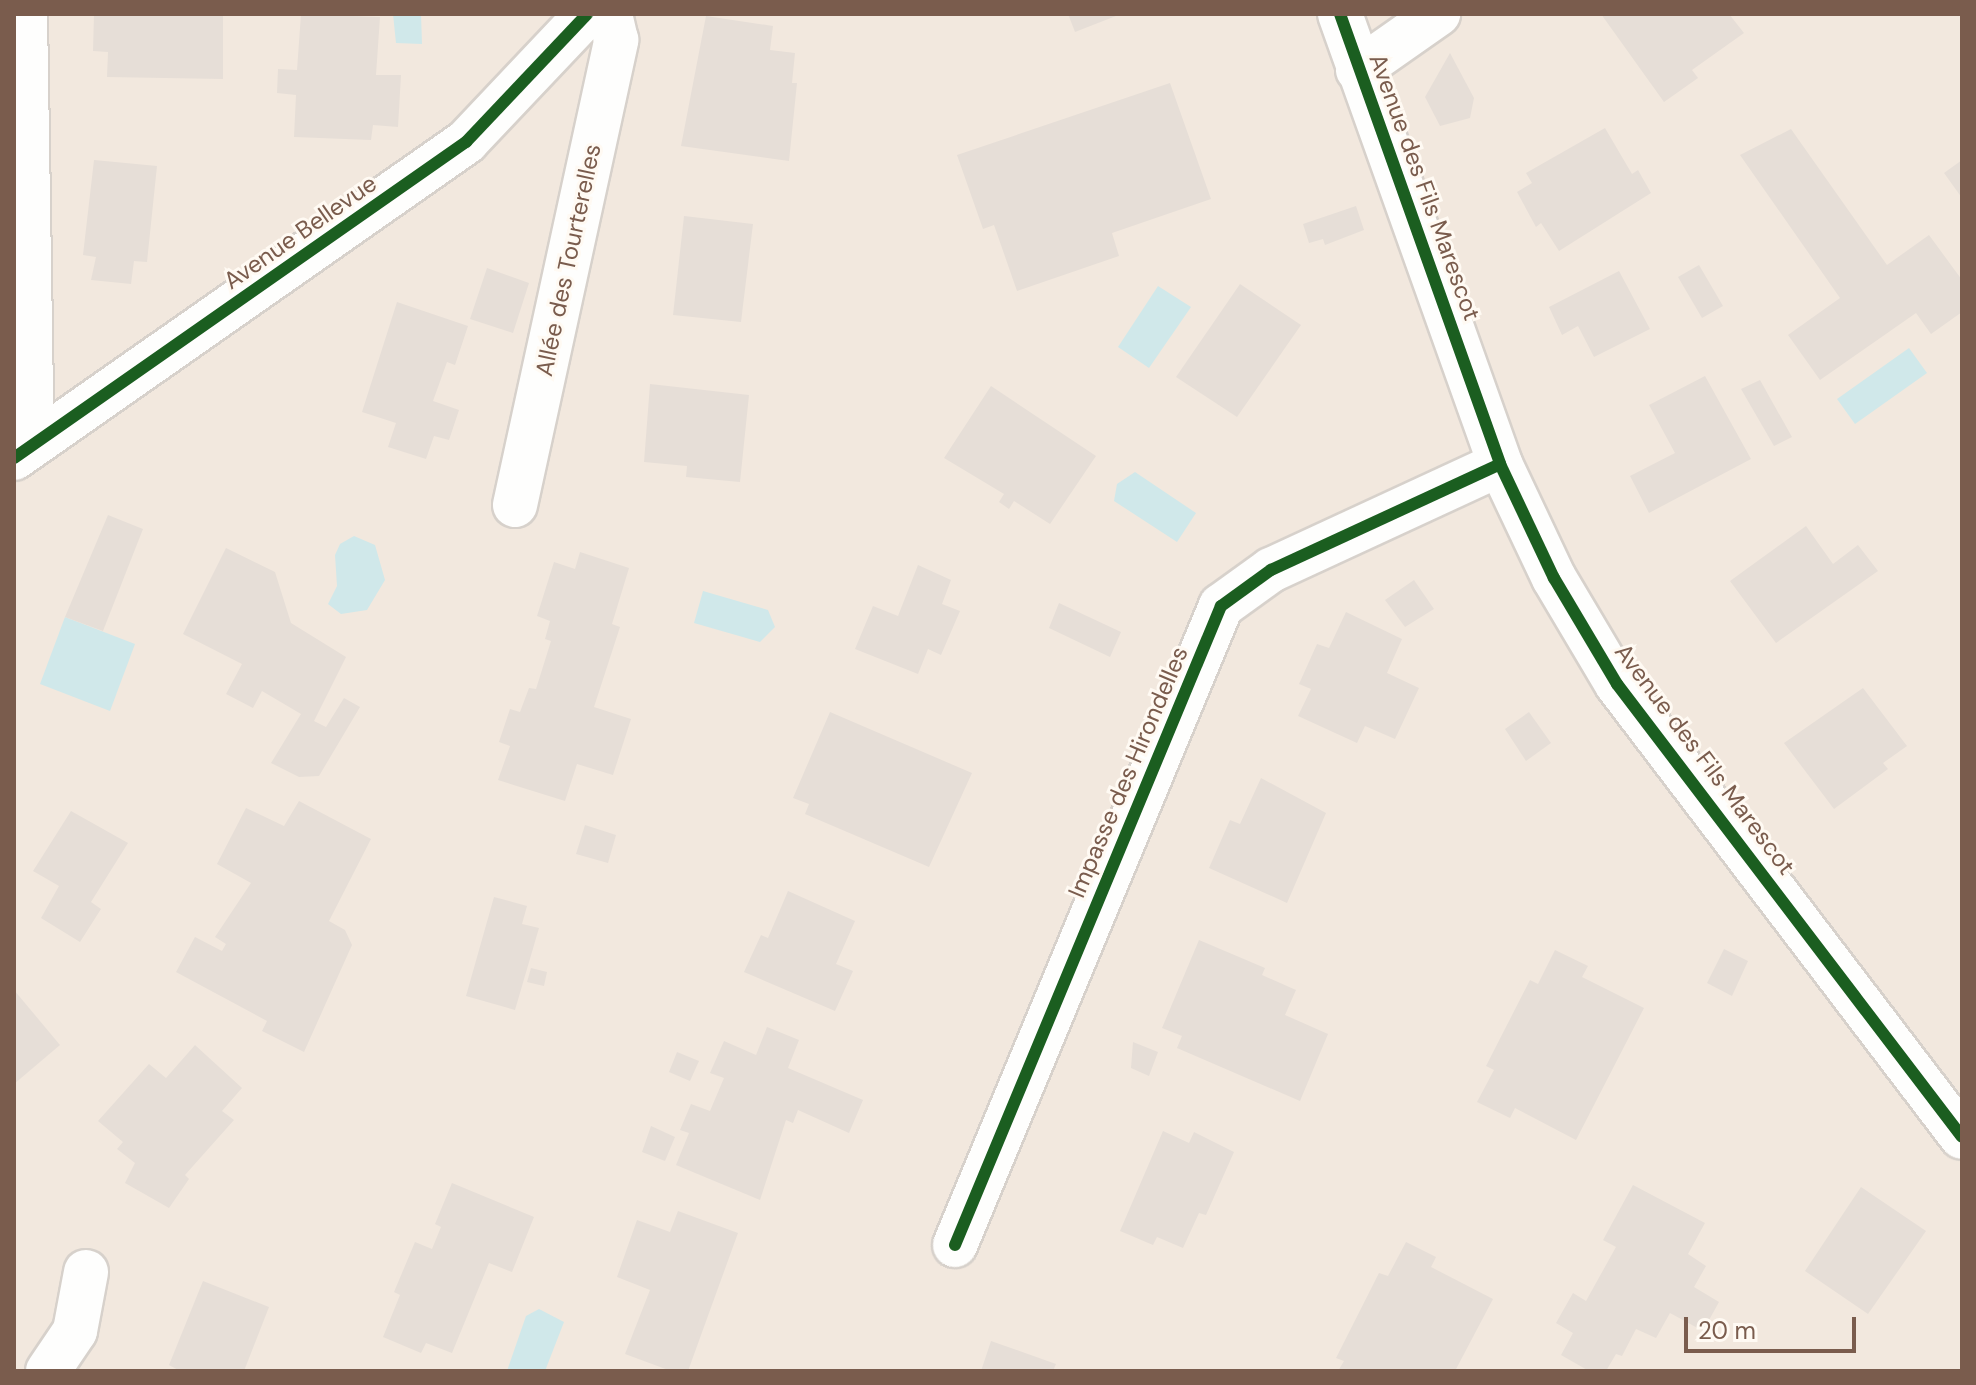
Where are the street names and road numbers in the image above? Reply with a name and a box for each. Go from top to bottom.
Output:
street label: Avenue des Fils Marescot [1363,50,1487,324]
street label: Allée des Tourterelles [529,141,607,379]
street label: Avenue Bellevue [218,169,382,295]
street label: Avenue des Fils Marescot [1609,638,1801,880]
street label: Impasse des Hirondelles [1062,642,1194,902]

